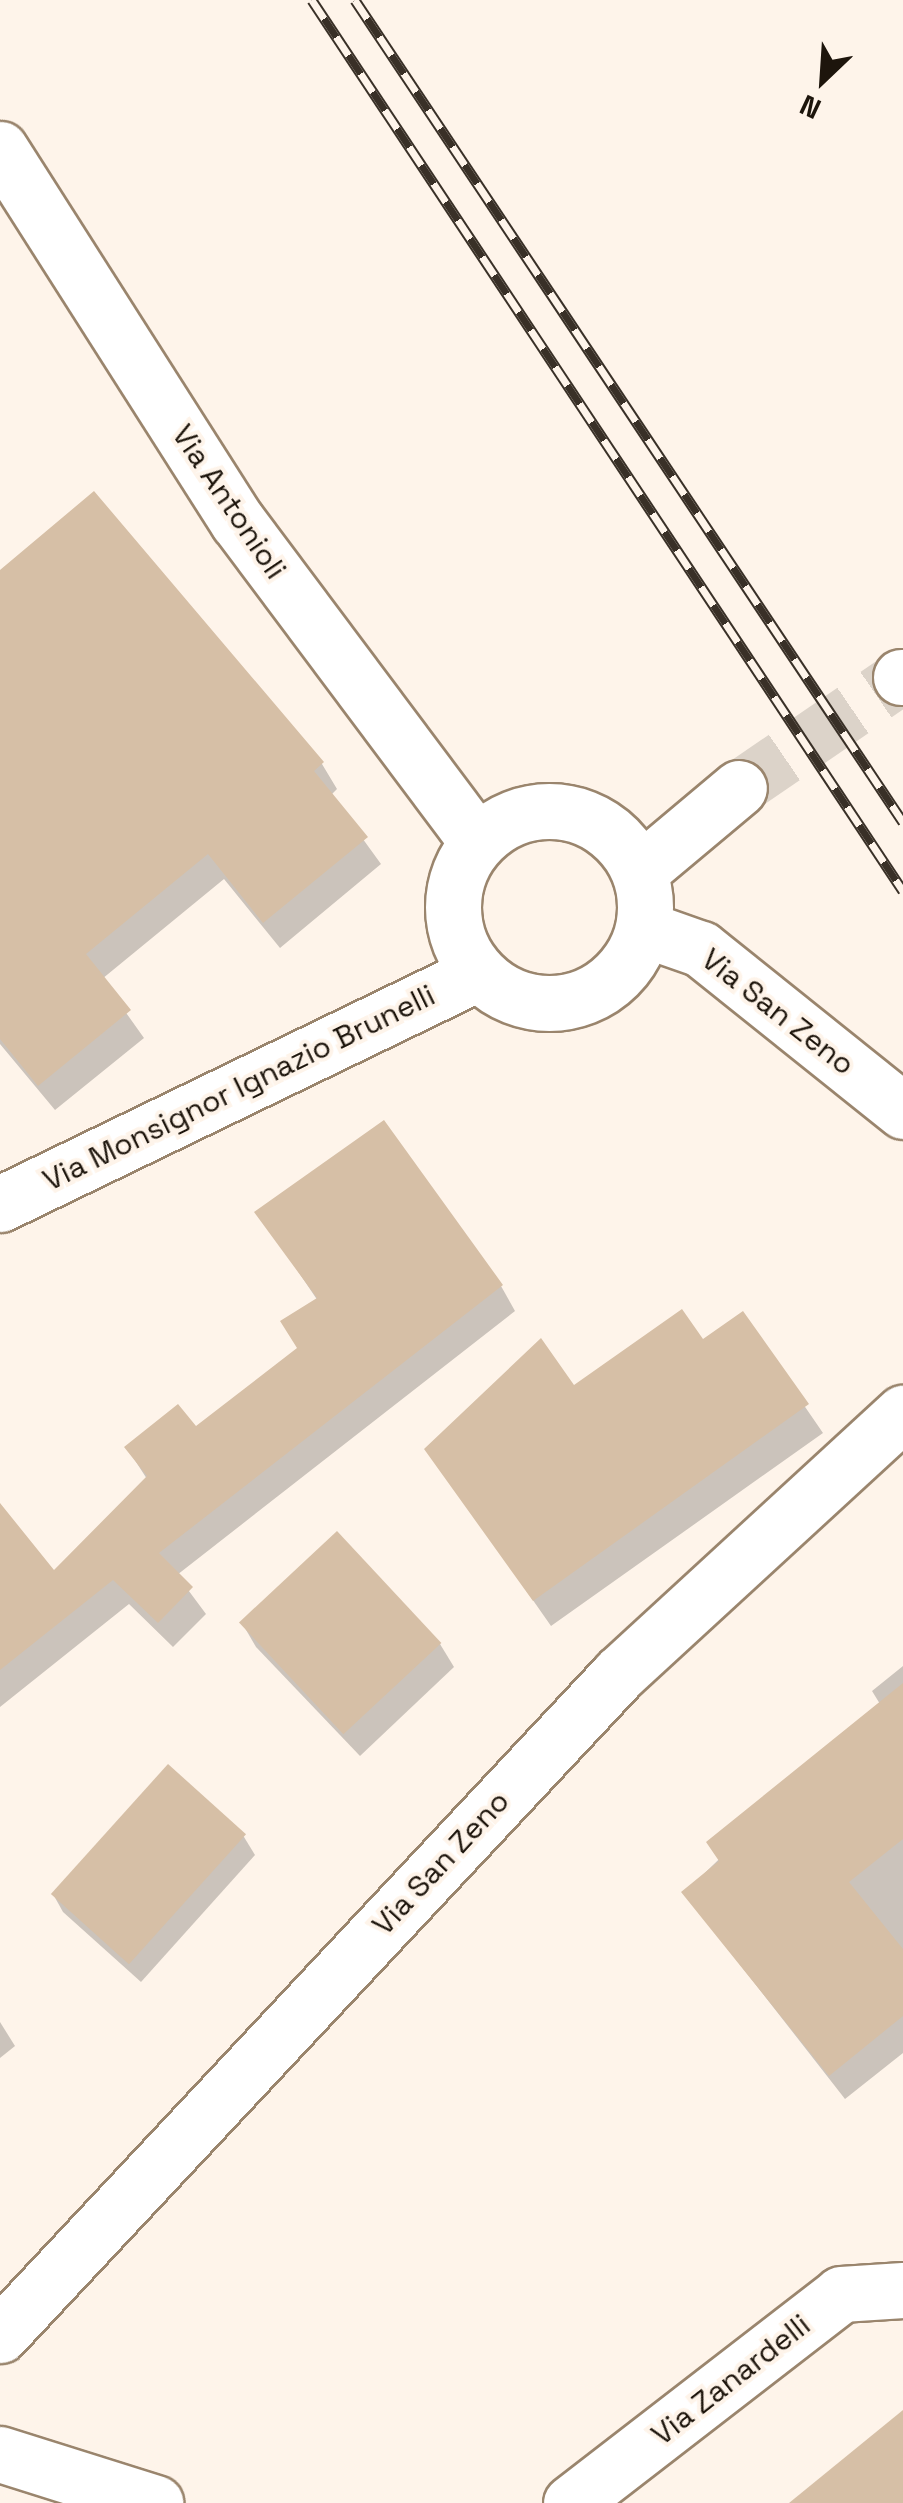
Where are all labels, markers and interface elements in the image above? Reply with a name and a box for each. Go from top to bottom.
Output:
north arrow [773,30,873,130]
text: N [794,87,826,127]
street label: Via Antonioli [164,418,294,586]
street label: Via San Zeno [694,941,862,1083]
street label: Via Monsignor Ignazio Brunelli [37,977,441,1199]
street label: Via San Zeno [365,1783,517,1943]
street label: Via Zanardelli [645,2307,817,2453]

